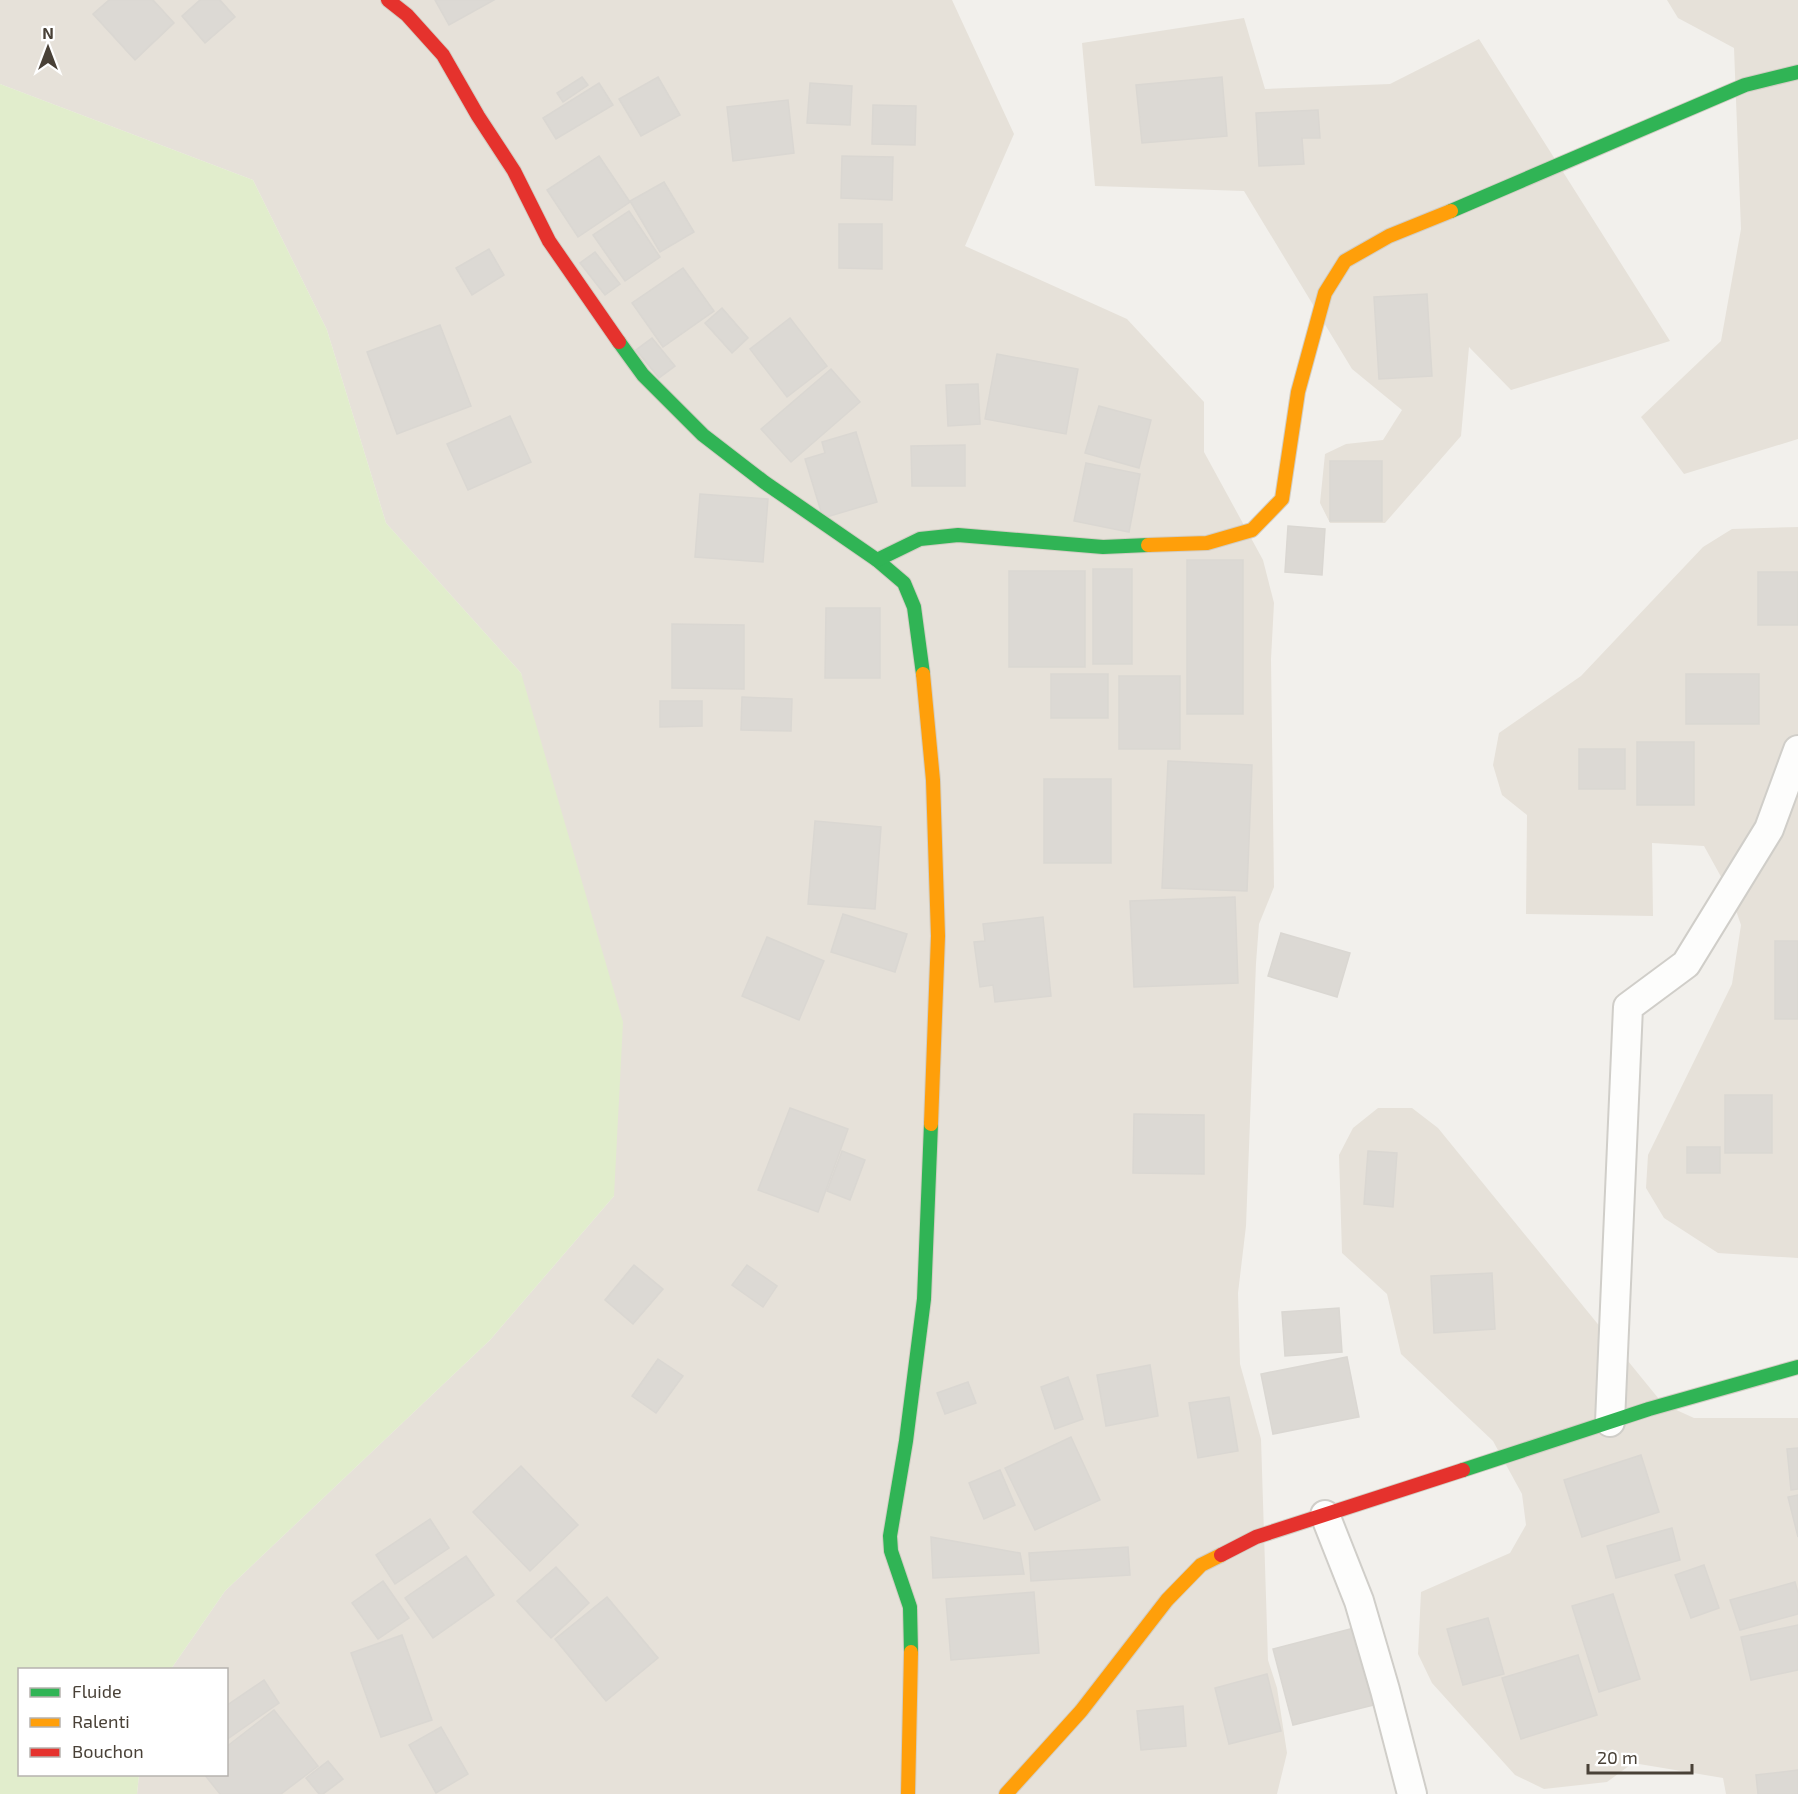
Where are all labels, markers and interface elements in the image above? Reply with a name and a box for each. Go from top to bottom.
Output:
north arrow [18,18,78,78]
text: N [42,23,54,42]
legend [18,1668,228,1776]
text: Fluide [72,1680,122,1702]
text: Ralenti [72,1710,130,1732]
scale bar [1588,1737,1692,1775]
text: Bouchon [72,1740,144,1762]
text: 20 m [1597,1746,1638,1768]

